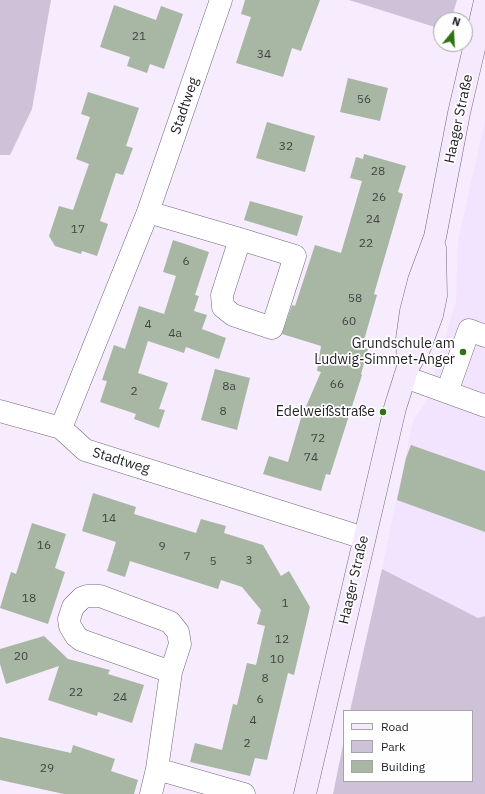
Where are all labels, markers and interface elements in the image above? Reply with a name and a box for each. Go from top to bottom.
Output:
north arrow [433,12,473,52]
text: N [450,14,462,29]
house number: 21 [132,30,146,44]
house number: 34 [257,48,271,62]
street label: Haager Straße [441,73,477,165]
street label: Stadtweg [167,75,203,137]
house number: 56 [357,93,371,107]
house number: 32 [279,140,293,154]
house number: 28 [371,165,385,179]
house number: 26 [372,191,386,205]
house number: 24 [366,213,380,227]
house number: 17 [71,223,85,237]
house number: 22 [359,237,373,251]
house number: 6 [182,255,190,269]
house number: 58 [348,292,362,306]
house number: 60 [342,315,356,329]
house number: 4 [144,318,152,332]
house number: 4a [168,327,182,341]
place label: Grundschule am Ludwig-Simmet-Anger [314,336,455,368]
marker: Grundschule am Ludwig-Simmet-Anger [458,347,468,357]
house number: 66 [330,378,344,392]
house number: 8a [222,380,236,394]
house number: 2 [130,385,138,399]
place label: Edelweißstraße [276,404,375,420]
house number: 8 [219,405,227,419]
marker: Edelweißstraße [378,407,388,417]
house number: 72 [311,432,325,446]
street label: Stadtweg [90,444,152,478]
house number: 74 [304,451,318,465]
house number: 14 [102,512,116,526]
street label: Haager Straße [336,534,372,626]
house number: 16 [37,539,51,553]
house number: 9 [158,540,166,554]
house number: 7 [183,550,191,564]
house number: 3 [245,554,253,568]
house number: 5 [209,555,217,569]
house number: 18 [22,592,36,606]
house number: 1 [281,597,289,611]
house number: 12 [275,633,289,647]
house number: 20 [14,650,28,664]
house number: 10 [270,653,284,667]
house number: 8 [261,672,269,686]
house number: 22 [69,686,83,700]
house number: 24 [113,691,127,705]
house number: 6 [256,693,264,707]
legend [343,710,473,782]
house number: 4 [249,714,257,728]
text: Road [381,719,409,734]
house number: 2 [243,737,251,751]
text: Park [381,739,405,754]
text: Building [381,759,425,774]
house number: 29 [40,762,54,776]

